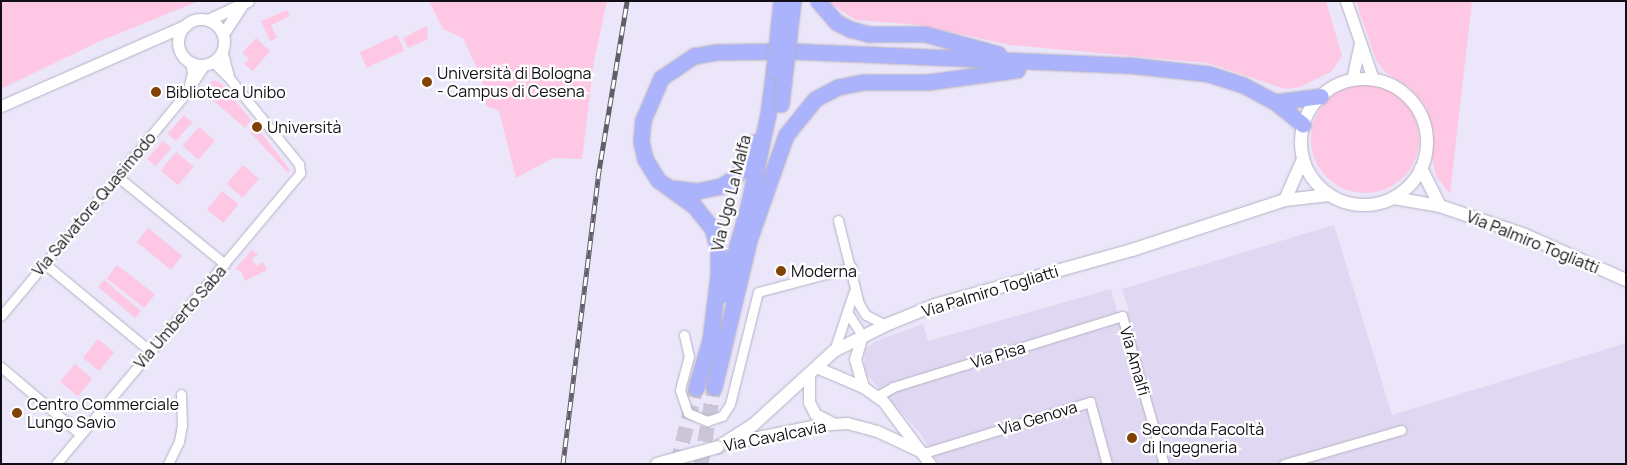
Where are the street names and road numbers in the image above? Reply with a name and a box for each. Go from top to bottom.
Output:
street label: Via Salvatore Quasimodo [28,128,160,280]
street label: Via Ugo La Malfa [707,133,755,253]
street label: Via Palmiro Togliatti [1464,207,1602,277]
street label: Via Umberto Saba [130,261,230,373]
street label: Via Palmiro Togliatti [919,261,1061,321]
street label: Via Amalfi [1116,324,1154,398]
street label: Via Pisa [968,338,1028,372]
street label: Via Genova [997,397,1079,439]
street label: Via Cavalcavia [722,417,828,455]

